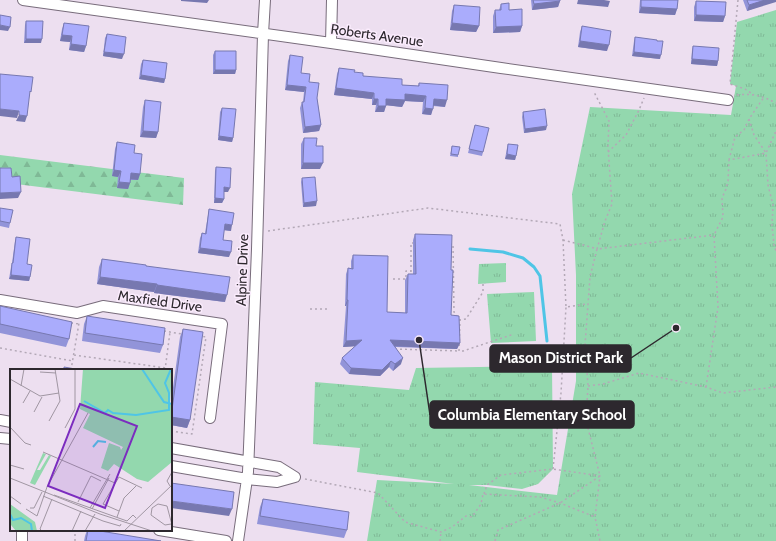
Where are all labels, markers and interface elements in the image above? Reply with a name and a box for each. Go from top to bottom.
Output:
street label: Roberts Avenue [330,20,424,50]
street label: Alpine Drive [232,234,252,306]
street label: Maxfield Drive [117,286,203,316]
callout: Mason District Park [490,345,631,372]
text: Mason District Park [499,349,624,367]
inset map [10,369,172,531]
callout: Columbia Elementary School [430,401,634,428]
text: Columbia Elementary School [438,406,626,424]

